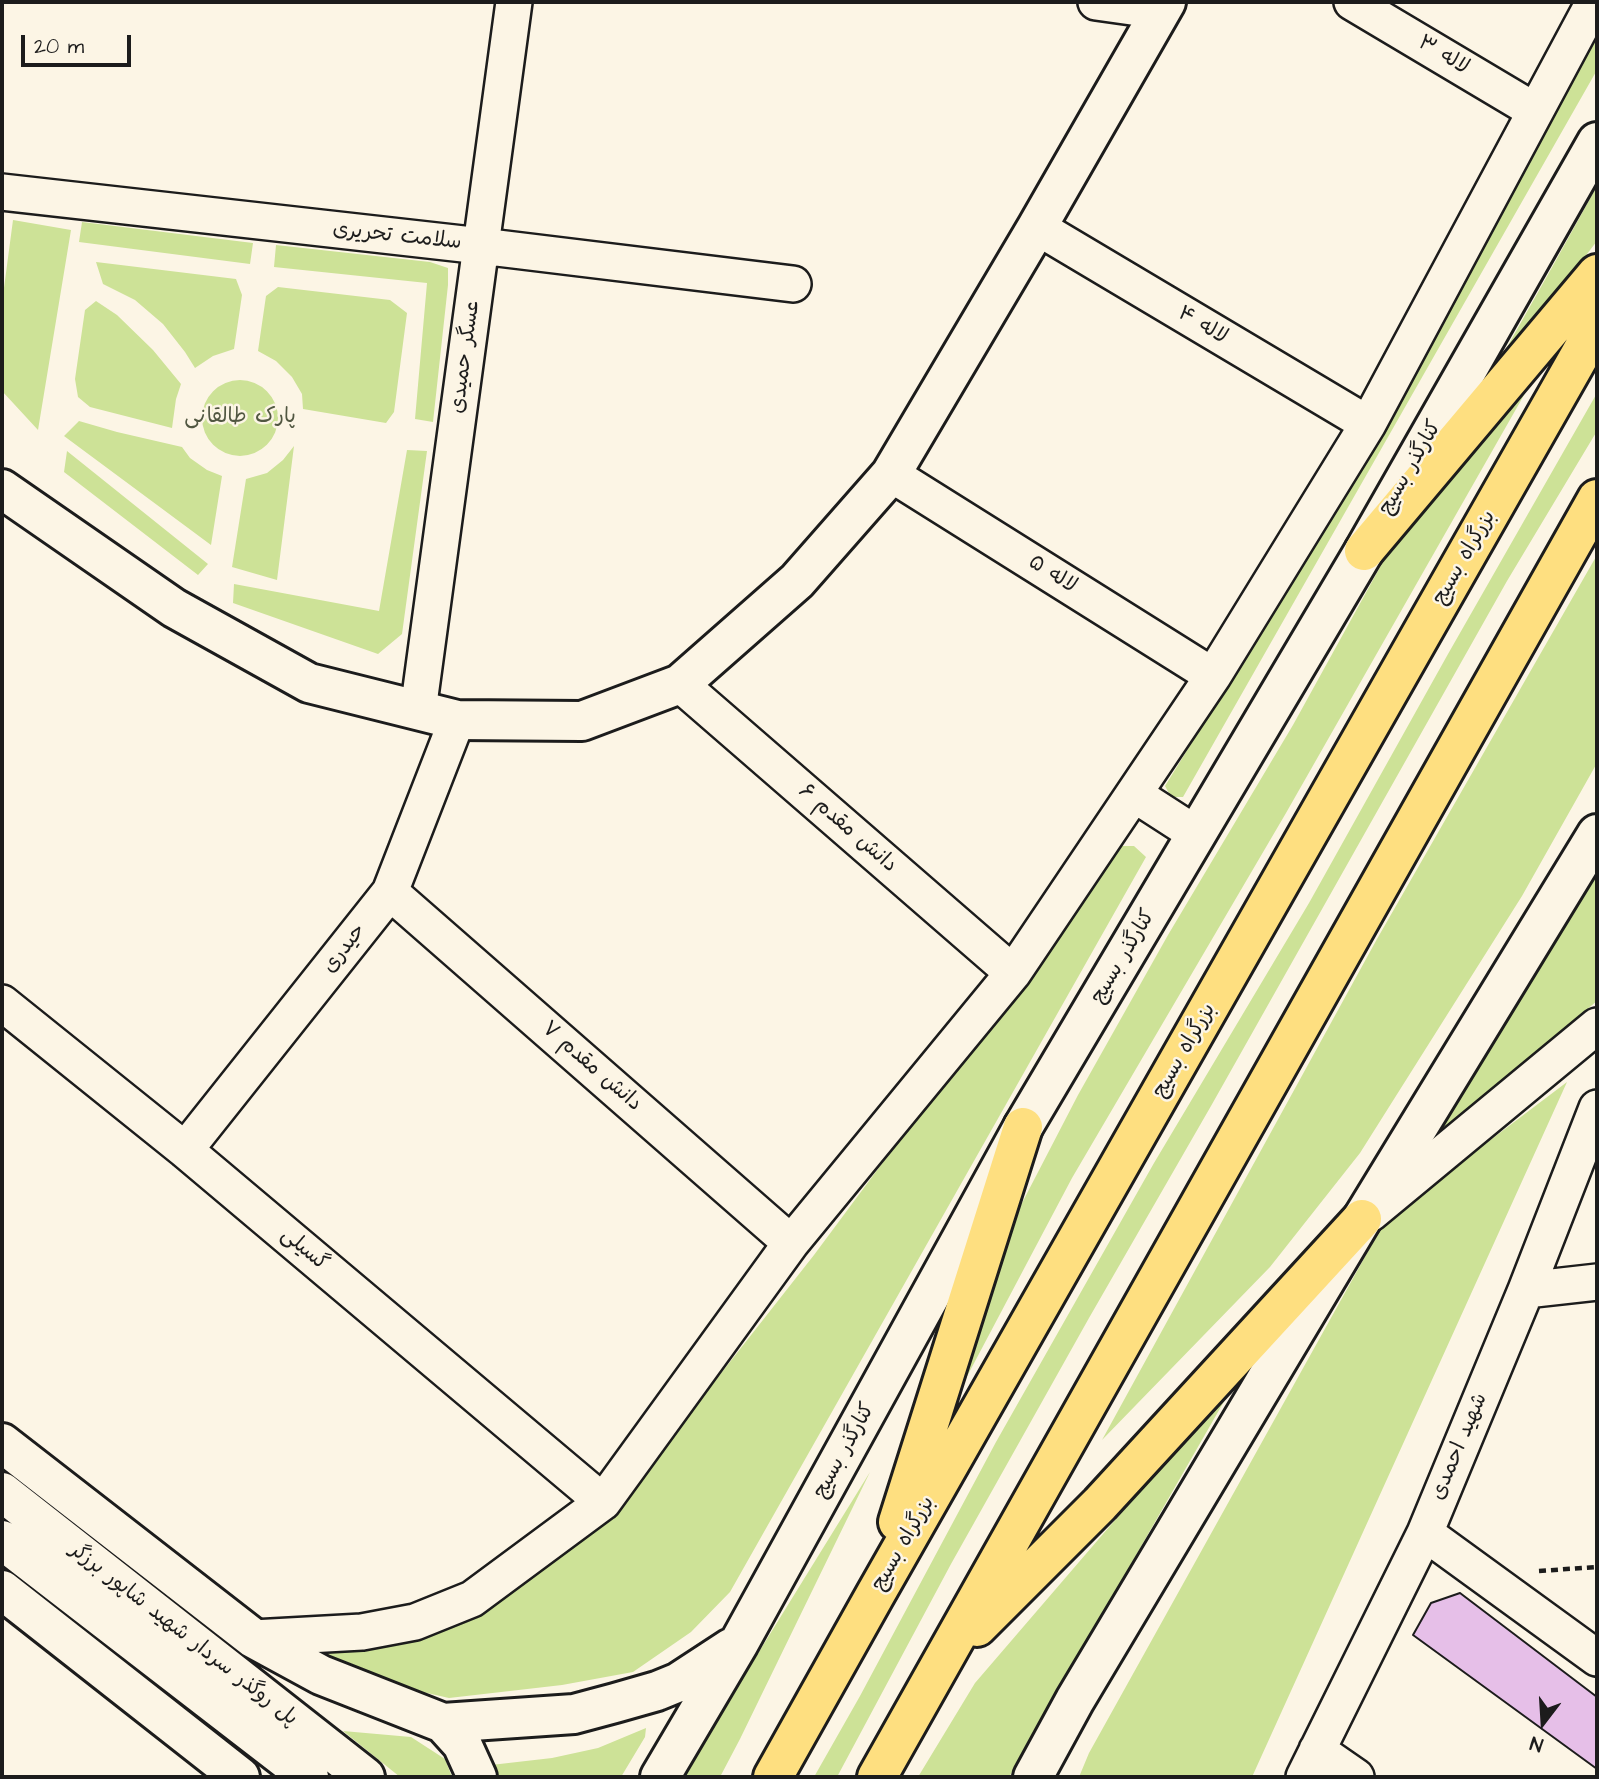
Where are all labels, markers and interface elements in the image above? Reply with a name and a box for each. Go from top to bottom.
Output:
scale bar [24,21,135,65]
street label: لاله ۳ [1413,31,1473,81]
text: 20 m [34,32,84,61]
street label: سلامت تحریری [331,218,463,256]
street label: عسگر حمیدی [446,299,486,415]
street label: لاله ۴ [1173,301,1231,351]
park label: پارک طالقانی [184,405,296,431]
street label: کنارگذر بسیج [1374,416,1448,520]
street label: بزرگراه بسیج [1428,506,1502,610]
street label: لاله ۵ [1023,550,1081,600]
street label: دانش مقدم ۶ [793,779,901,879]
street label: کنارگذر بسیج [1086,906,1162,1008]
street label: حیدری [318,919,372,979]
street label: بزرگراه بسیج [1148,999,1222,1103]
street label: دانش مقدم ۷ [536,1017,646,1117]
street label: گسیلی [275,1223,333,1277]
street label: شهید احمدی [1426,1390,1494,1504]
street label: کنارگذر بسیج [809,1399,881,1503]
street label: بزرگراه بسیج [867,1492,941,1596]
street label: پل روگذر سردار شهید شاپور برزگر [64,1538,302,1732]
north arrow [1508,1688,1578,1758]
text: N [1527,1729,1546,1758]

